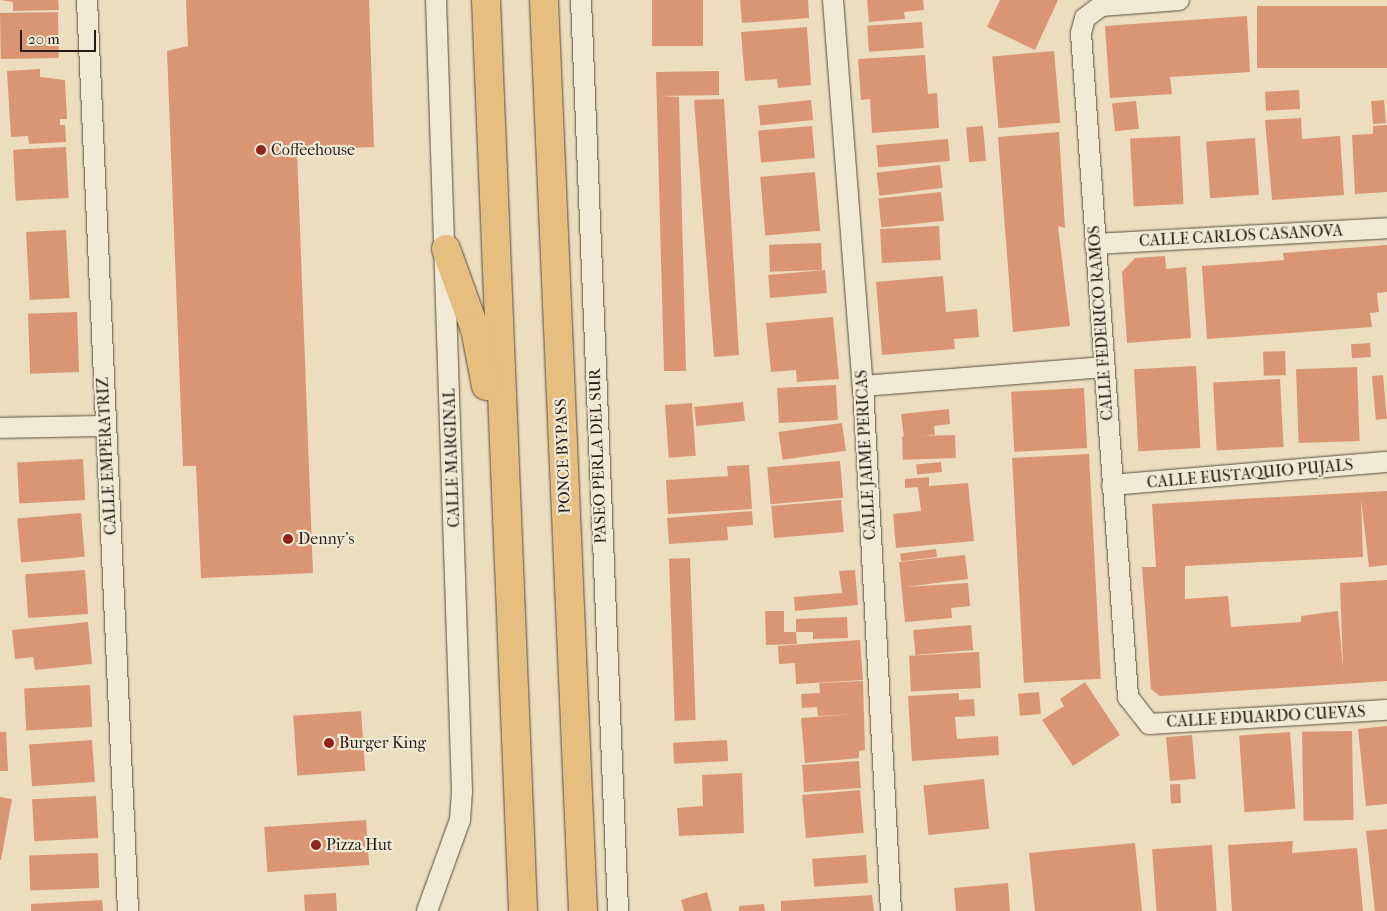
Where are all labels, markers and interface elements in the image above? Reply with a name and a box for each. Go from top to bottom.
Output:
scale bar [22,20,99,52]
text: 20 m [28,30,60,48]
place label: Coffeehouse [271,140,355,160]
marker: Coffeehouse [255,144,267,156]
street label: CALLE CARLOS CASANOVA [1139,221,1343,251]
street label: CALLE FEDERICO RAMOS [1085,225,1117,421]
street label: PASEO PERLA DEL SUR [585,368,611,544]
street label: CALLE JAIME PERICAS [852,369,880,541]
street label: CALLE EMPERATRIZ [93,376,121,536]
street label: CALLE MARGINAL [440,388,464,528]
street label: PONCE BYPASS [551,398,575,514]
street label: CALLE EUSTAQUIO PUJALS [1146,455,1354,493]
place label: Denny's [298,529,354,549]
marker: Denny's [282,533,294,545]
street label: CALLE EDUARDO CUEVAS [1166,702,1366,732]
place label: Burger King [339,733,426,753]
marker: Burger King [323,737,335,749]
place label: Pizza Hut [326,835,393,855]
marker: Pizza Hut [310,839,322,851]

